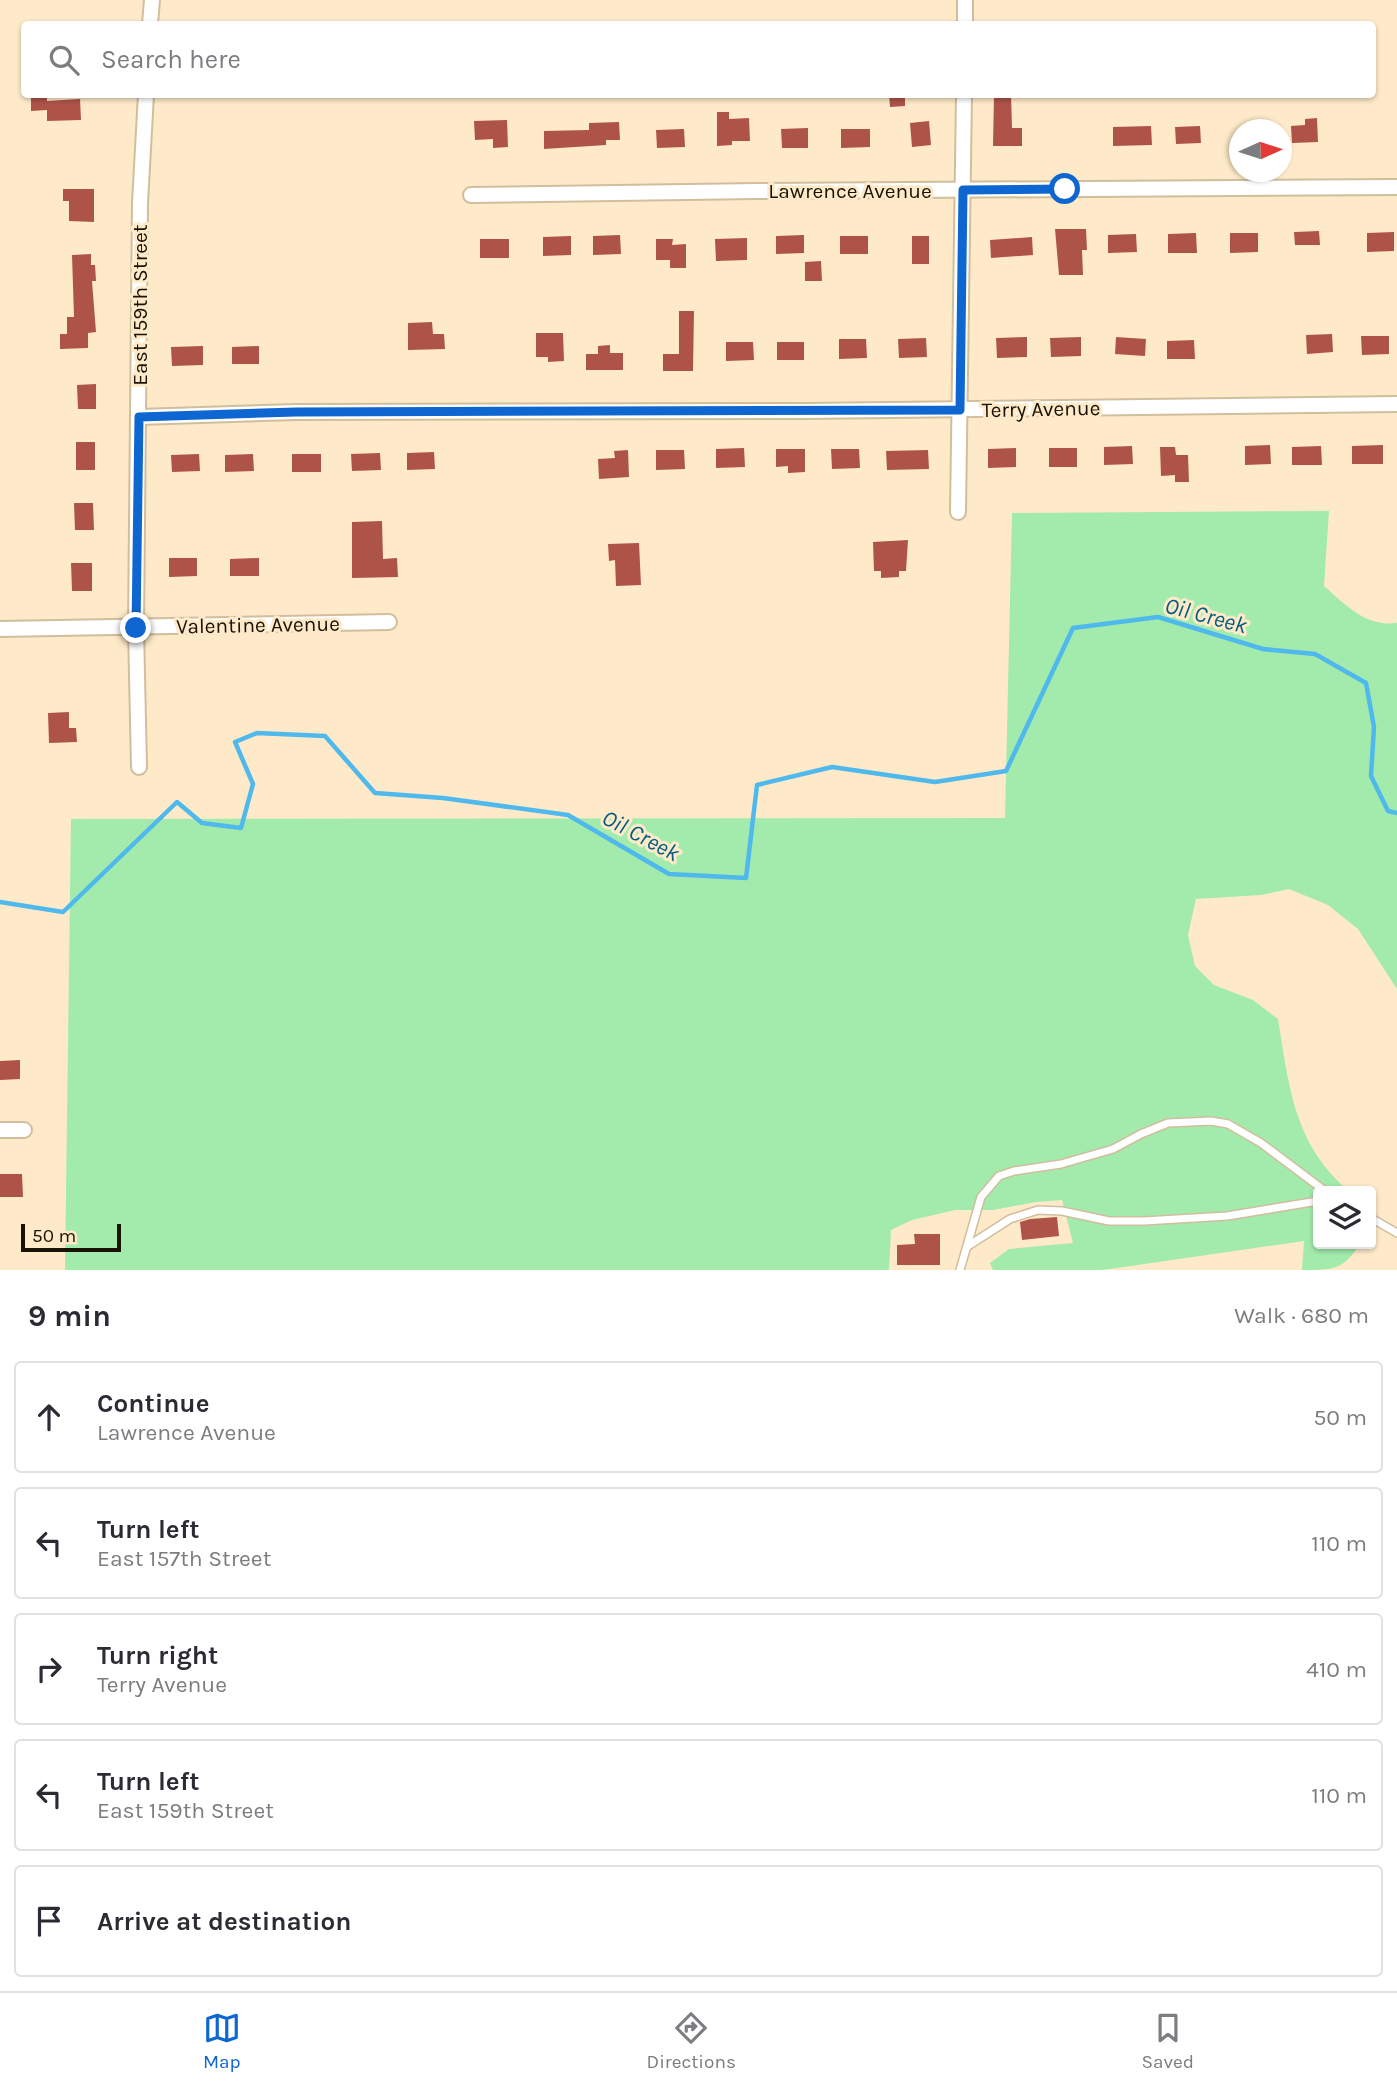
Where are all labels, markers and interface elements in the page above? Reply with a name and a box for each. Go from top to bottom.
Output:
search box [21,21,1376,98]
icon: search [45,41,83,79]
text: Search here [101,44,241,75]
north arrow [1229,119,1292,182]
route start [1049,173,1080,204]
street label: Lawrence Avenue [768,179,932,203]
street label: East 159th Street [128,224,152,386]
street label: Terry Avenue [981,396,1101,422]
water label: Oil Creek [1162,592,1250,639]
route end [120,612,151,643]
street label: Valentine Avenue [176,612,340,638]
water label: Oil Creek [597,804,684,867]
map controls [1313,1186,1376,1249]
button: layers [1313,1186,1376,1249]
scale bar [21,1221,121,1253]
text: 50 m [32,1225,76,1247]
text: 9 min [28,1298,111,1334]
text: Walk · 680 m [1234,1302,1369,1329]
text: Continue [97,1388,209,1419]
icon: ahead [30,1398,68,1436]
text: 50 m [1313,1404,1367,1431]
text: Lawrence Avenue [97,1419,276,1446]
text: Turn left [97,1514,199,1545]
icon: left [30,1524,68,1562]
text: 110 m [1311,1530,1367,1557]
text: East 157th Street [97,1545,271,1572]
text: Turn right [97,1640,218,1671]
icon: right [30,1650,68,1688]
text: 410 m [1306,1656,1367,1683]
text: Terry Avenue [97,1671,227,1698]
text: Turn left [97,1766,199,1797]
icon: left [30,1776,68,1814]
text: 110 m [1311,1782,1367,1809]
text: East 159th Street [97,1797,274,1824]
icon: arrive [30,1902,68,1940]
text: Arrive at destination [97,1906,351,1937]
tab: Map [203,2009,241,2073]
tab: Directions [647,2009,736,2073]
tab: Saved [1142,2009,1194,2073]

